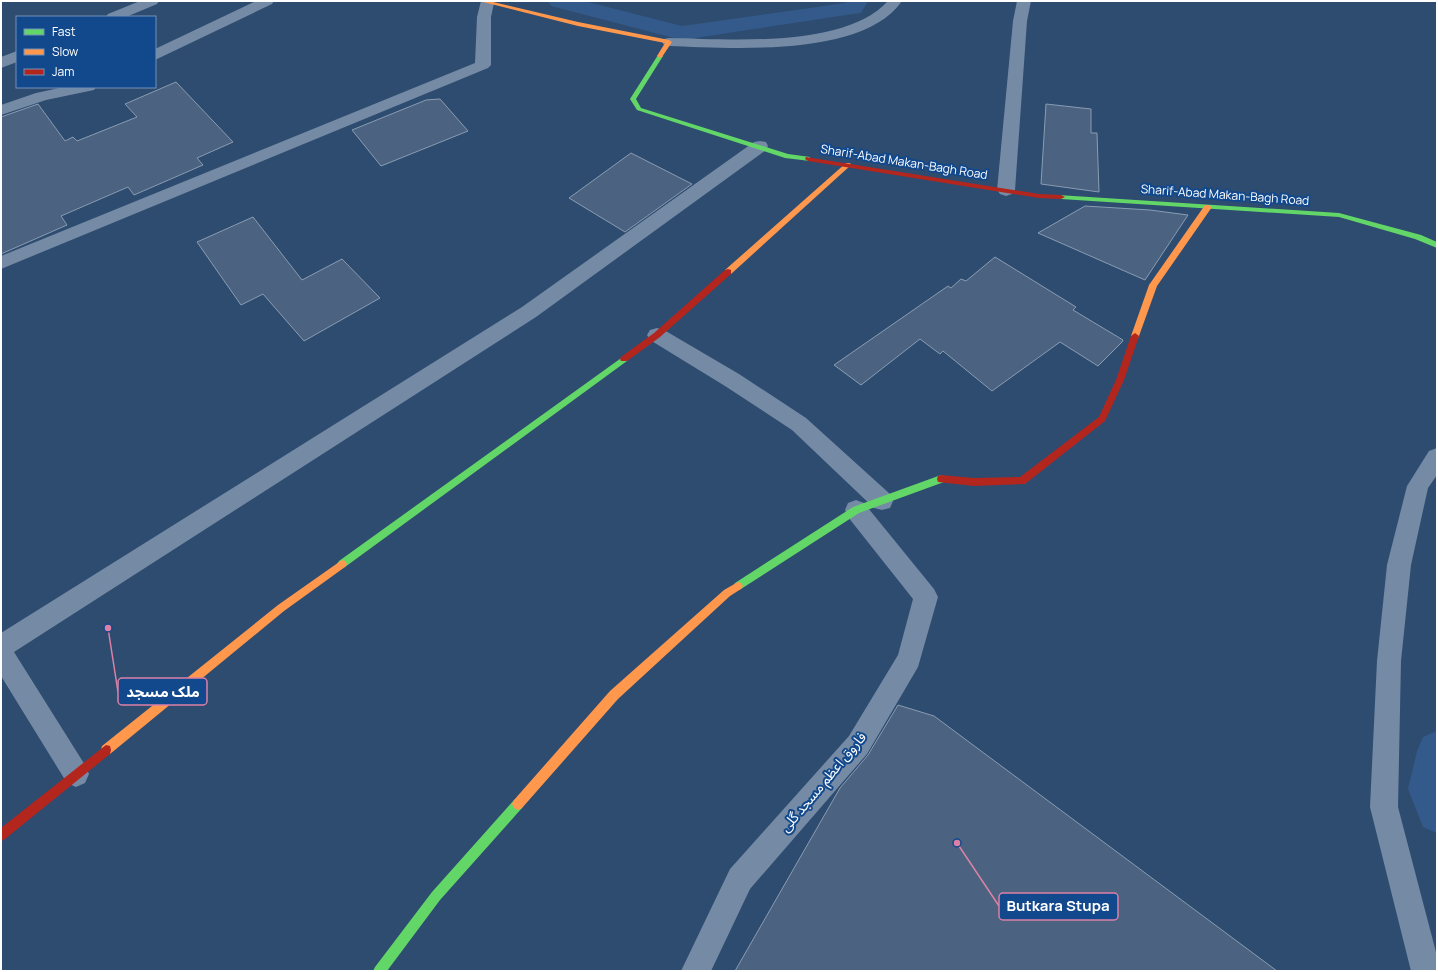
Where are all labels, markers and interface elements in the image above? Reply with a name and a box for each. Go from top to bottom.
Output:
legend [16,16,156,88]
text: Fast [52,23,76,40]
text: Slow [52,43,78,60]
text: Jam [52,63,74,80]
street label: Sharif-Abad Makan-Bagh Road [819,140,989,183]
street label: Sharif-Abad Makan-Bagh Road [1140,180,1310,209]
callout: ملک مسجد [118,678,207,705]
text: ملک مسجد [126,681,200,702]
street label: فاروق اعظم مسجد گلی [775,728,872,837]
callout: Butkara Stupa [999,893,1118,920]
text: Butkara Stupa [1006,895,1110,916]

